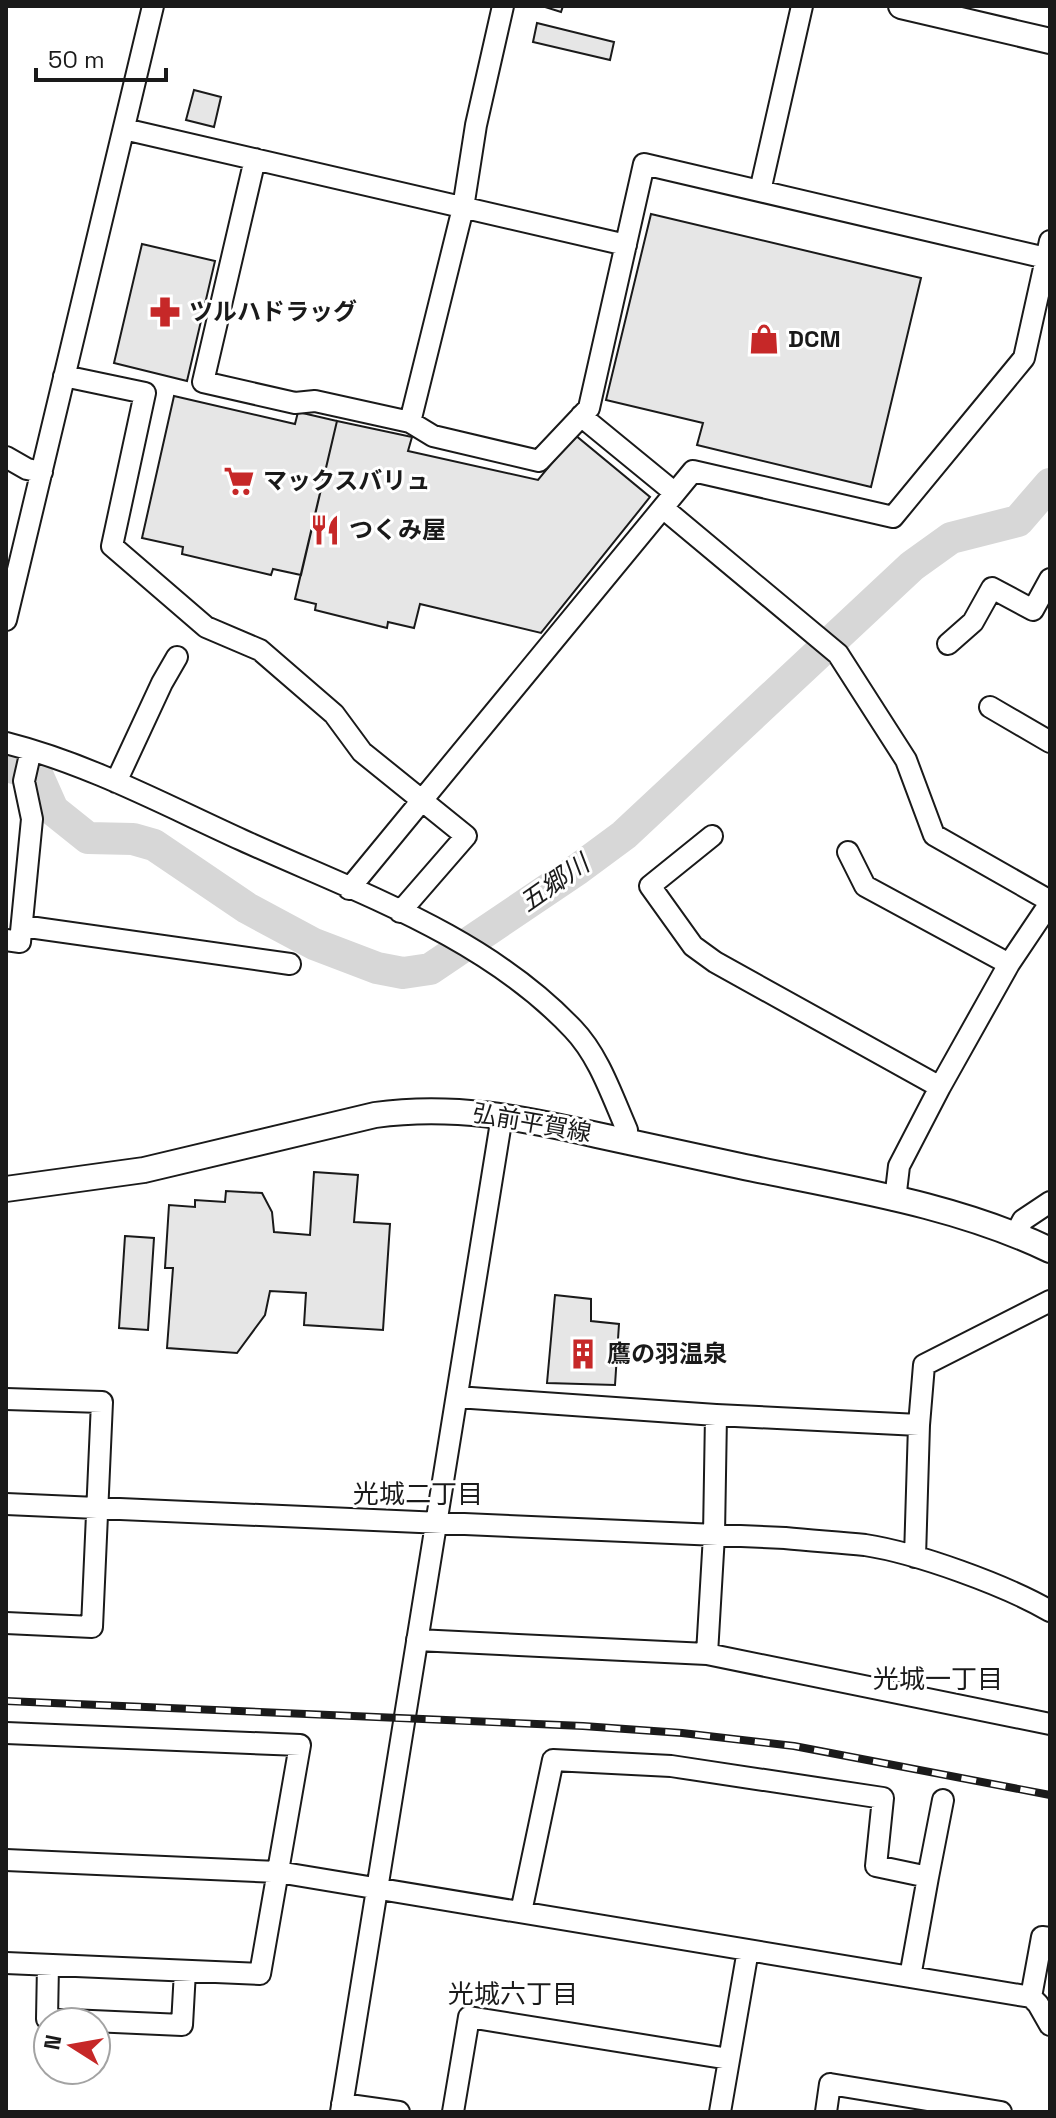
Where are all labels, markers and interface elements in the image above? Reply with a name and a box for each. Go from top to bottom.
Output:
scale bar [36,32,166,82]
text: 50 m [48,44,105,75]
pharmacy icon: ツルハドラッグ [148,295,182,329]
place label: ツルハドラッグ [189,296,357,327]
shop icon: DCM [747,322,781,356]
place label: DCM [788,323,841,354]
supermarket icon: マックスバリュ [222,464,256,498]
place label: マックスバリュ [263,465,430,496]
restaurant icon: つくみ屋 [308,513,342,547]
place label: つくみ屋 [349,514,446,545]
water label: 五郷川 [512,845,598,919]
street label: 弘前平賀線 [470,1097,594,1148]
building icon: 鷹の羽温泉 [566,1337,600,1371]
place label: 鷹の羽温泉 [607,1338,727,1369]
district label: 光城二丁目 [353,1477,483,1511]
district label: 光城一丁目 [873,1662,1003,1696]
district label: 光城六丁目 [448,1977,578,2011]
north arrow [32,2006,112,2086]
text: N [37,2032,68,2052]

